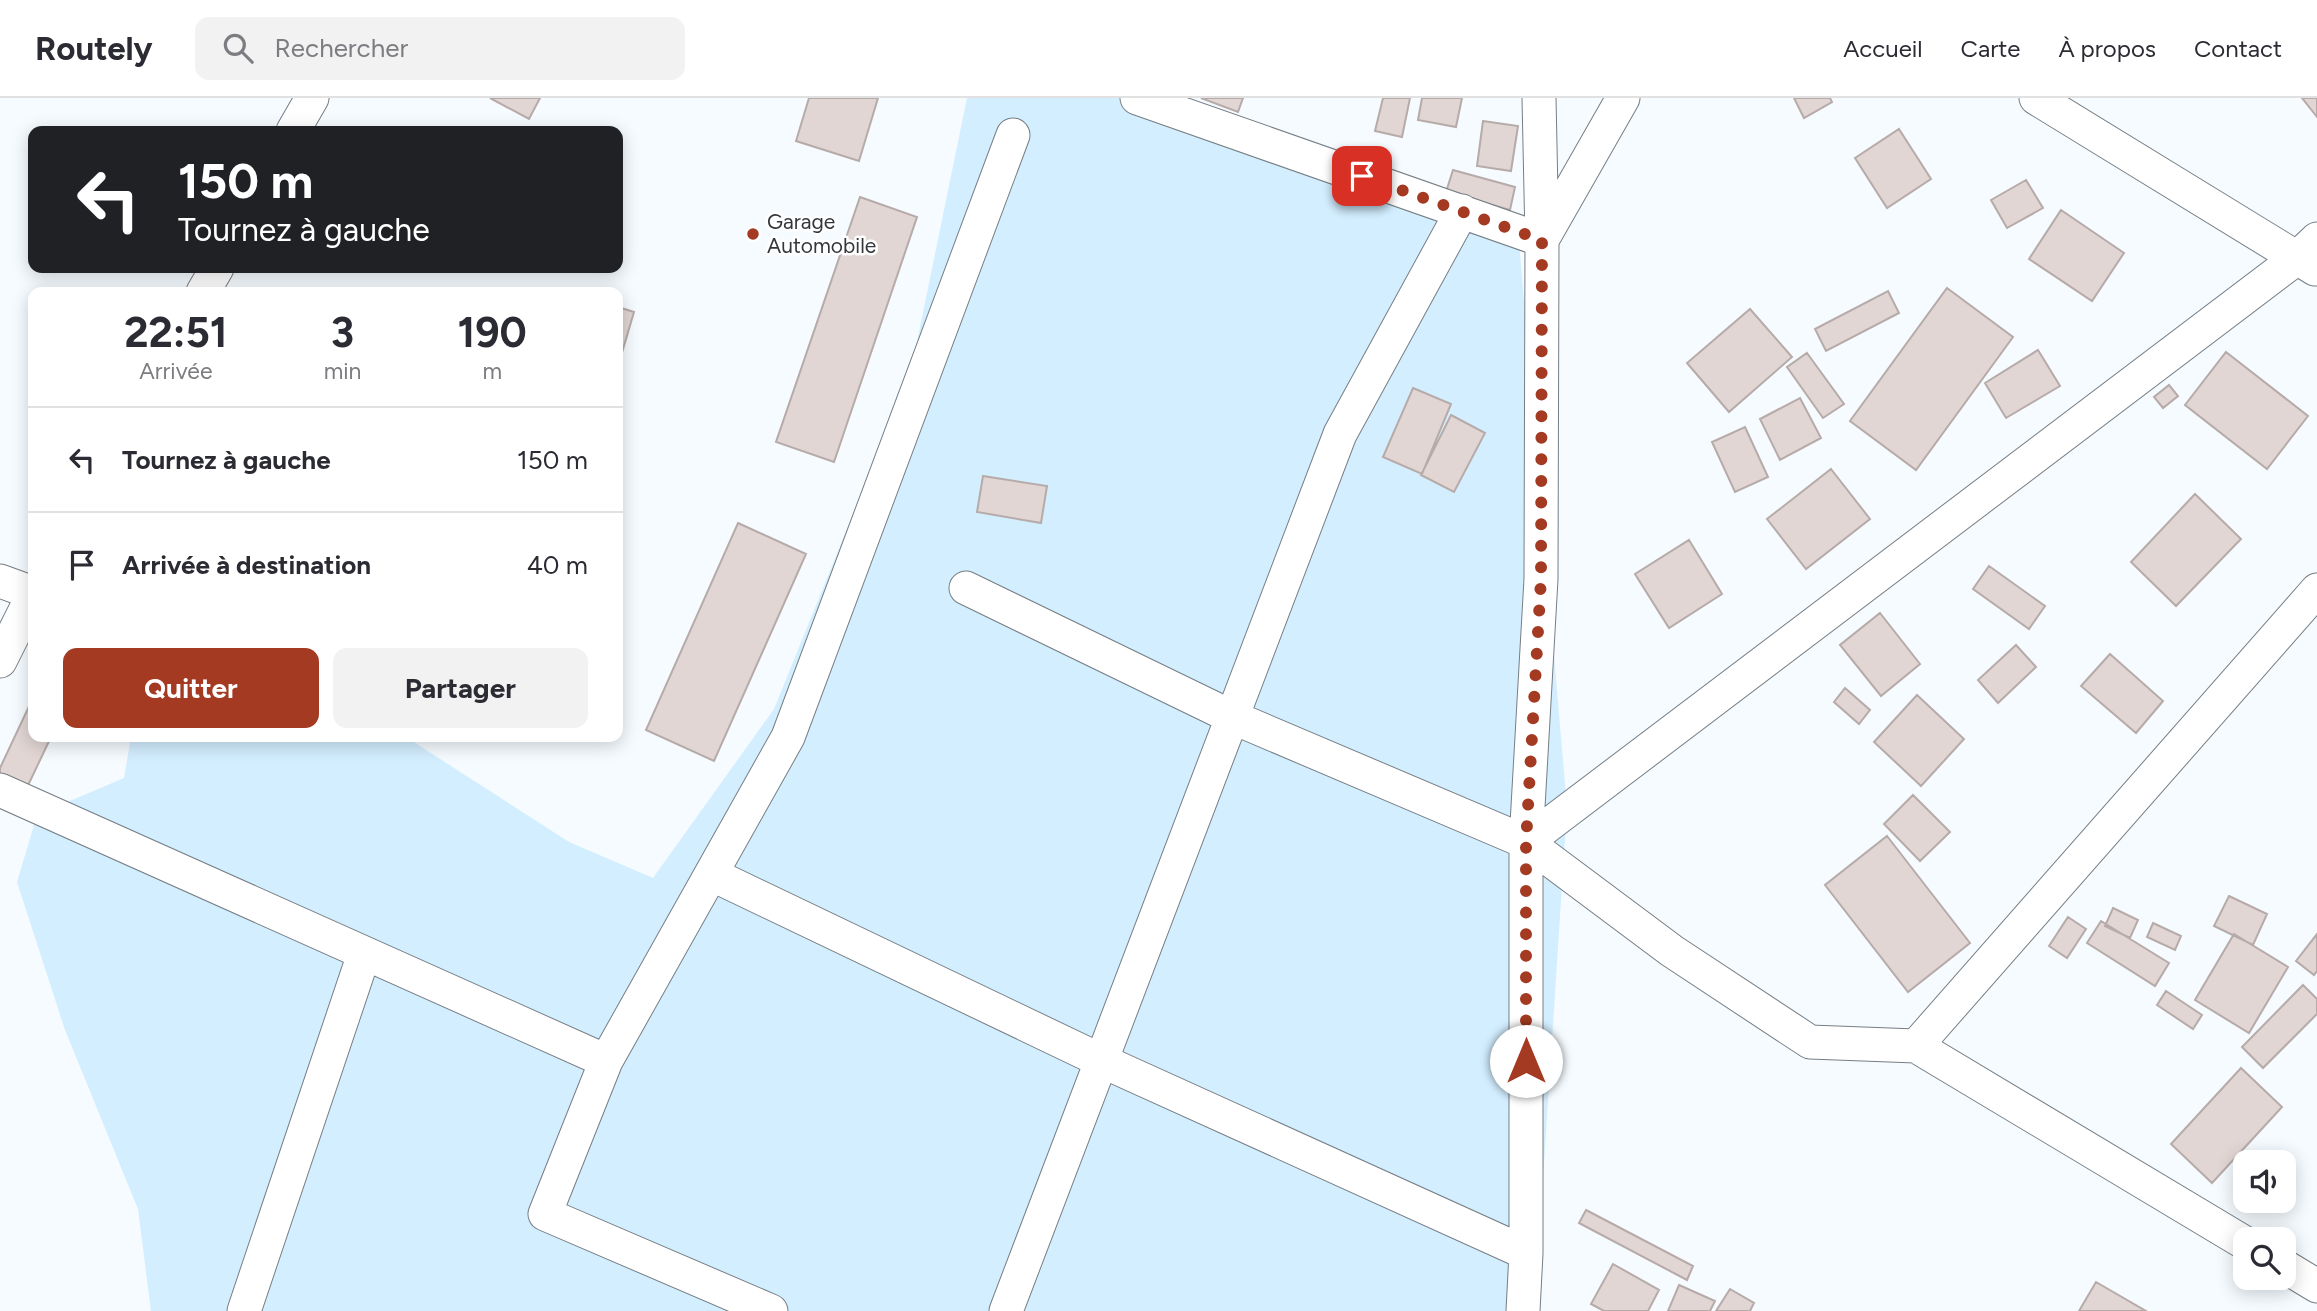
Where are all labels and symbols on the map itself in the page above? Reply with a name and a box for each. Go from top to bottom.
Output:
pin [1332,146,1392,206]
place label: Garage Automobile [767,209,876,258]
marker: Garage Automobile [745,226,761,242]
position arrow [1489,1024,1563,1098]

